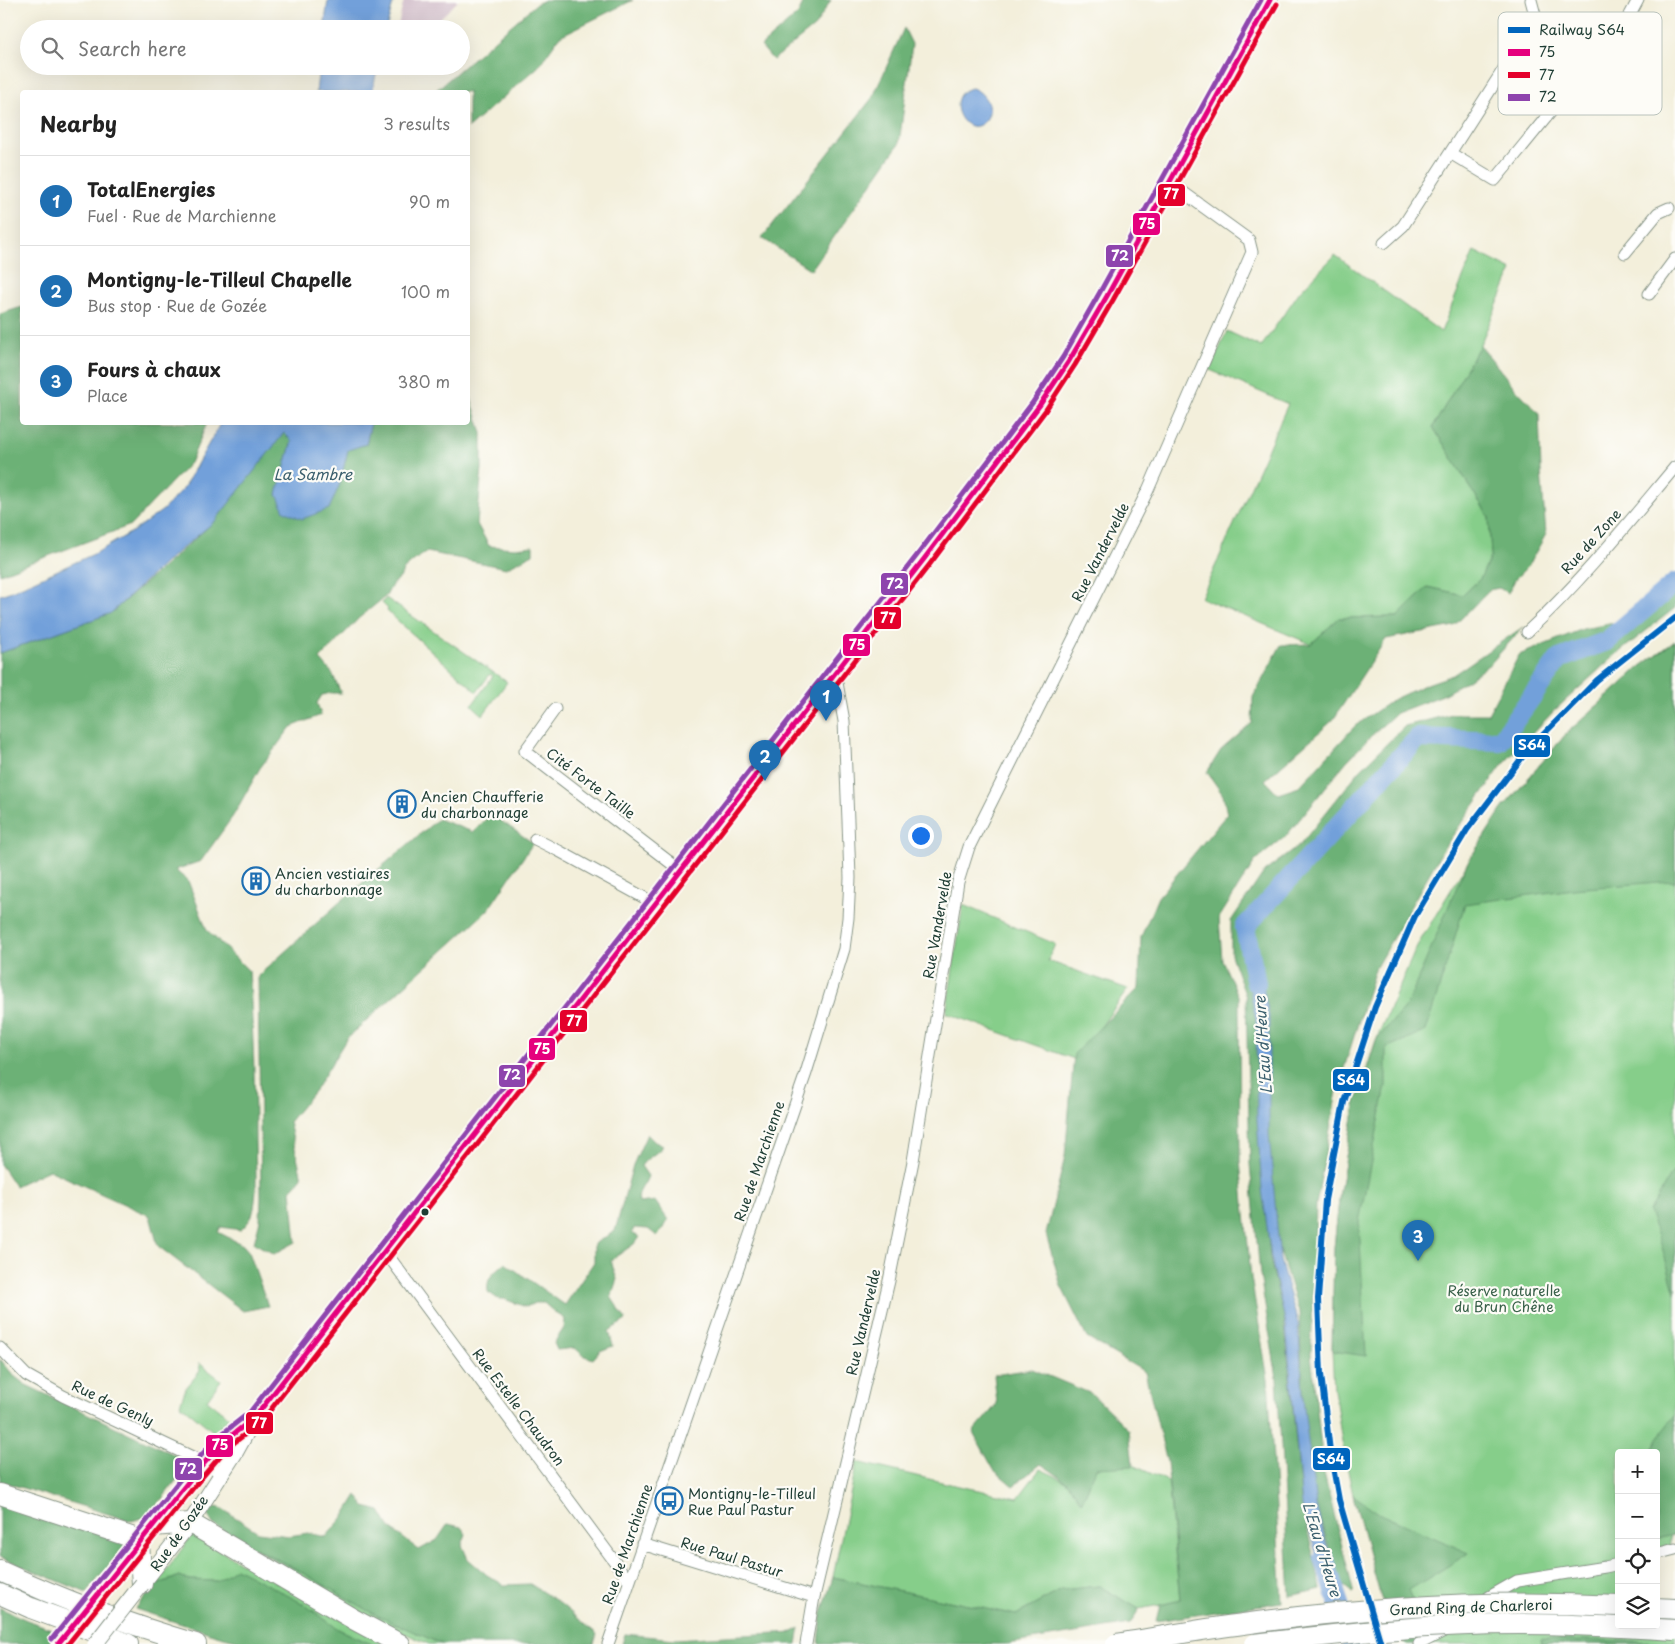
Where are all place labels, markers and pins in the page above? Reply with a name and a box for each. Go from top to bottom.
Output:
pin: 1 [810,680,842,721]
pin: 2 [749,740,781,781]
place label: Ancien Chaufferie du charbonnage [421,786,544,823]
building icon: Ancien Chaufferie du charbonnage [387,789,417,819]
place label: Ancien vestiaires du charbonnage [275,863,389,900]
building icon: Ancien vestiaires du charbonnage [241,866,271,896]
unlabelled marker [420,1207,430,1217]
pin: 3 [1402,1220,1434,1261]
place label: Montigny-le-Tilleul Rue Paul Pastur [688,1483,816,1520]
bus stop icon: Montigny-le-Tilleul Rue Paul Pastur [654,1486,684,1516]

